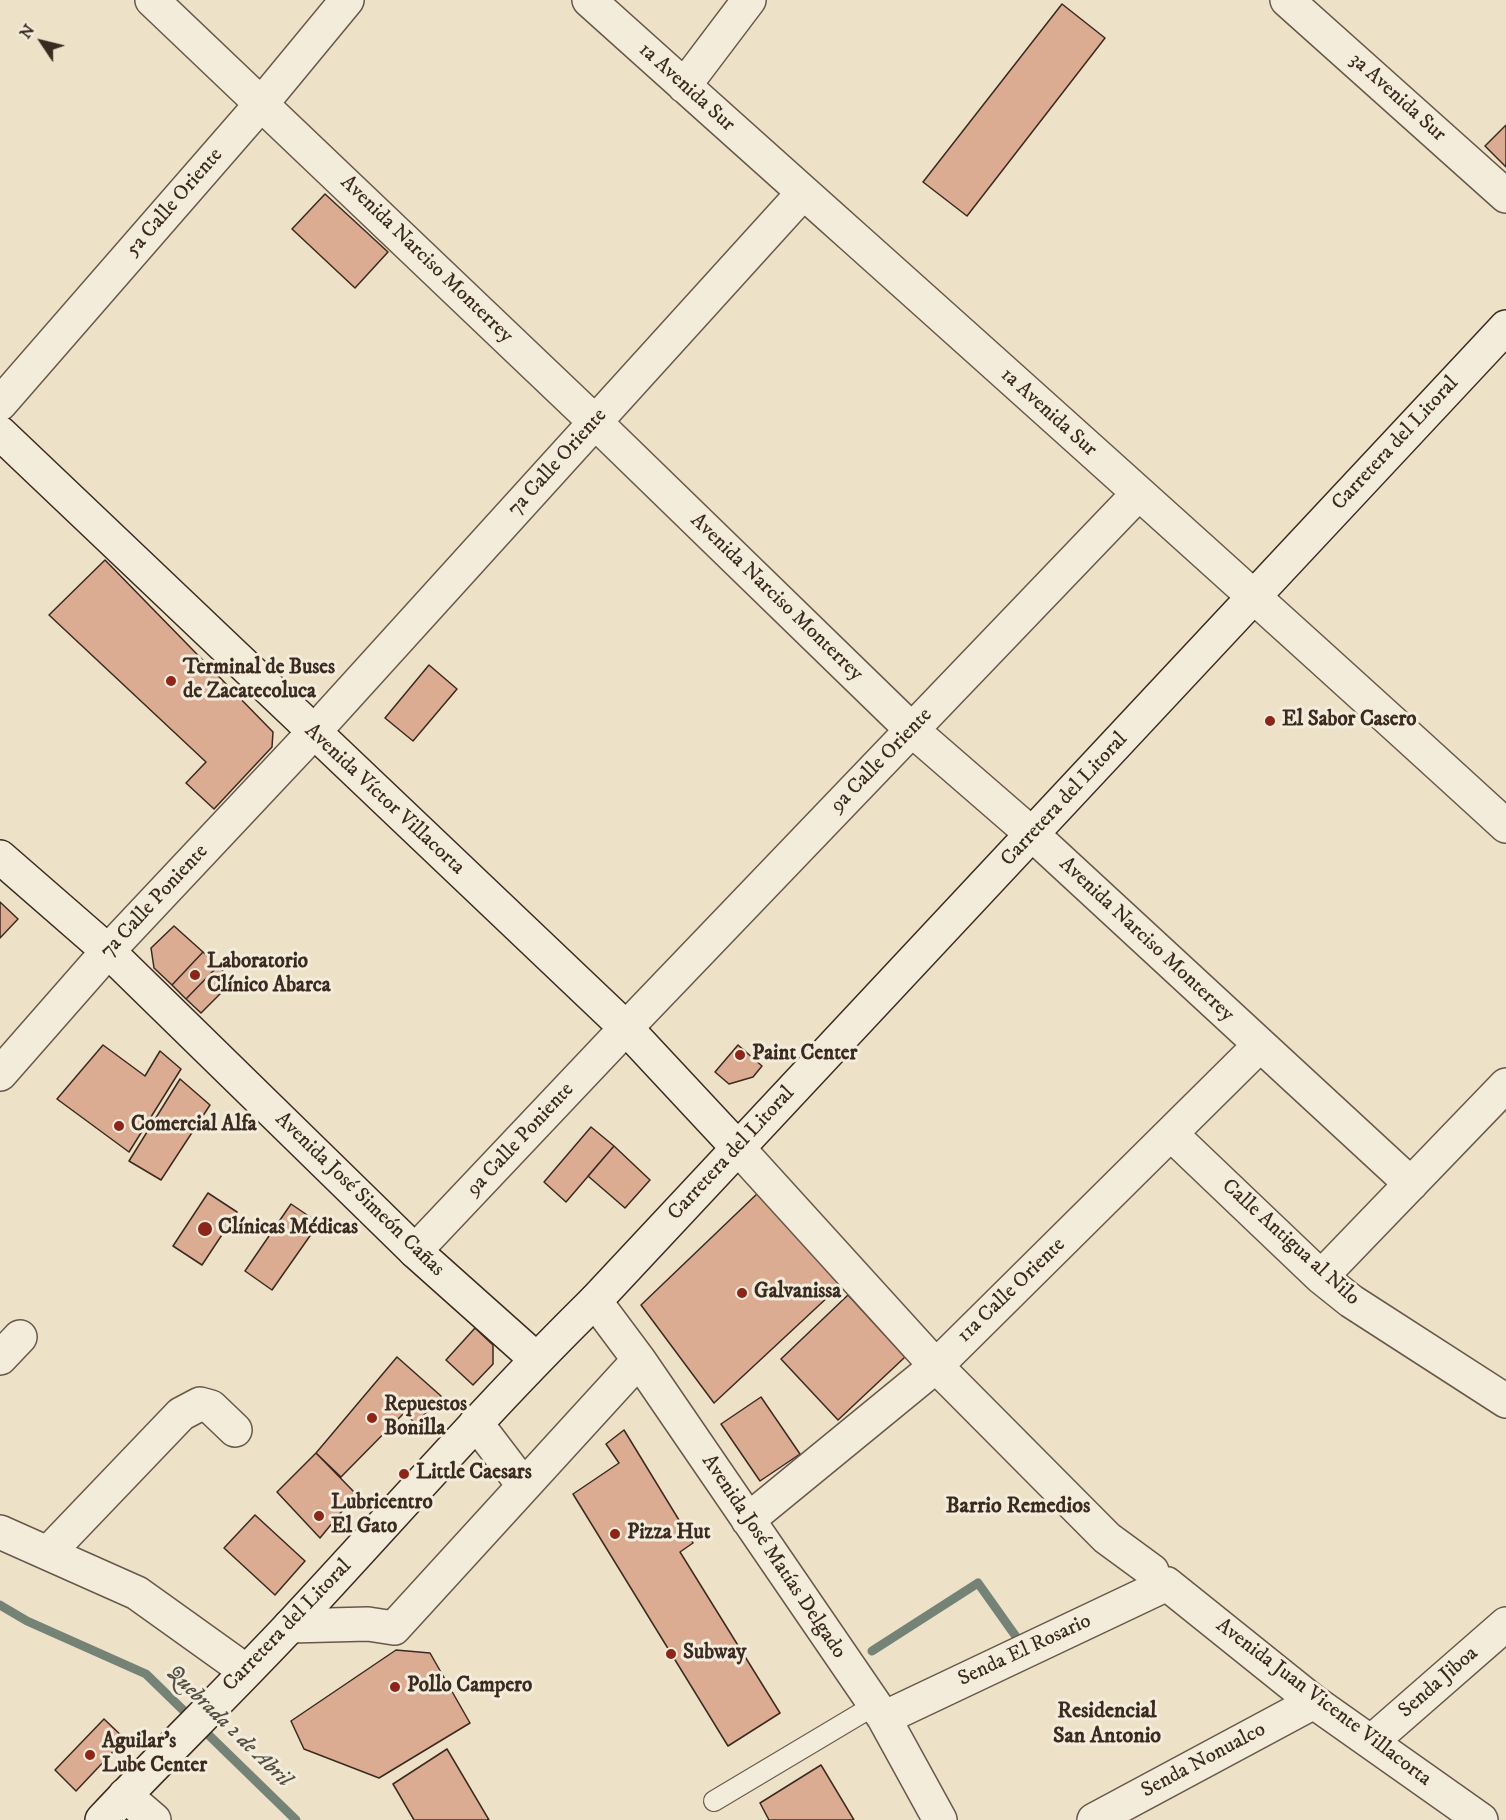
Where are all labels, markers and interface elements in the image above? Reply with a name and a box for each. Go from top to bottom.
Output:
north arrow [12,12,72,72]
text: N [15,21,39,43]
street label: 1a Avenida Sur [633,38,739,138]
street label: 3a Avenida Sur [1343,48,1451,148]
street label: 5a Calle Oriente [121,144,229,262]
street label: Avenida Narciso Monterrey [334,171,518,349]
street label: 1a Avenida Sur [995,363,1101,463]
street label: Carretera del Litoral [1327,372,1465,516]
street label: 7a Calle Oriente [503,404,613,522]
street label: Avenida Narciso Monterrey [684,509,868,687]
place label: Terminal de Buses de Zacatecoluca [183,656,335,706]
marker: Terminal de Buses de Zacatecoluca [164,674,178,688]
street label: 9a Calle Oriente [826,703,938,819]
place label: El Sabor Casero [1282,708,1417,734]
marker: El Sabor Casero [1263,714,1277,728]
street label: Avenida Víctor Villacorta [299,719,469,881]
street label: Carretera del Litoral [996,728,1134,872]
street label: 7a Calle Poniente [96,840,214,964]
street label: Avenida Narciso Monterrey [1053,852,1239,1028]
place label: Laboratorio Clínico Abarca [207,950,331,1000]
marker: Laboratorio Clínico Abarca [188,968,202,982]
place label: Paint Center [752,1042,857,1068]
marker: Paint Center [733,1048,747,1062]
street label: 9a Calle Poniente [462,1078,580,1202]
street label: Carretera del Litoral [663,1082,801,1226]
street label: Avenida José Simeón Cañas [269,1107,449,1283]
place label: Comercial Alfa [131,1113,257,1139]
marker: Comercial Alfa [112,1119,126,1133]
street label: Calle Antigua al Nilo [1216,1174,1364,1312]
place label: Clínicas Médicas [218,1216,358,1242]
marker: Clínicas Médicas [196,1220,214,1238]
street label: 11a Calle Oriente [953,1233,1071,1349]
place label: Galvanissa [754,1280,841,1306]
marker: Galvanissa [735,1286,749,1300]
place label: Repuestos Bonilla [384,1393,467,1443]
marker: Repuestos Bonilla [365,1411,379,1425]
street label: Avenida José Matías Delgado [695,1450,851,1664]
place label: Little Caesars [416,1461,532,1487]
marker: Little Caesars [397,1467,411,1481]
place label: Lubricentro El Gato [331,1491,433,1541]
district label: Barrio Remedios [946,1494,1090,1520]
marker: Lubricentro El Gato [312,1509,326,1523]
place label: Pizza Hut [627,1521,710,1547]
marker: Pizza Hut [608,1527,622,1541]
street label: Carretera del Litoral [218,1555,358,1697]
street label: Senda El Rosario [955,1609,1095,1693]
street label: Avenida Juan Vicente Villacorta [1210,1614,1436,1792]
place label: Subway [683,1641,746,1667]
street label: Senda Jiboa [1394,1642,1484,1724]
marker: Subway [664,1647,678,1661]
water label: Quebrada 2 de Abril [160,1661,296,1793]
place label: Pollo Campero [407,1674,532,1700]
marker: Pollo Campero [388,1680,402,1694]
district label: Residencial San Antonio [1053,1699,1161,1750]
street label: Senda Nonualco [1138,1718,1270,1804]
place label: Aguilar's Lube Center [102,1730,207,1780]
marker: Aguilar's Lube Center [83,1748,97,1762]

